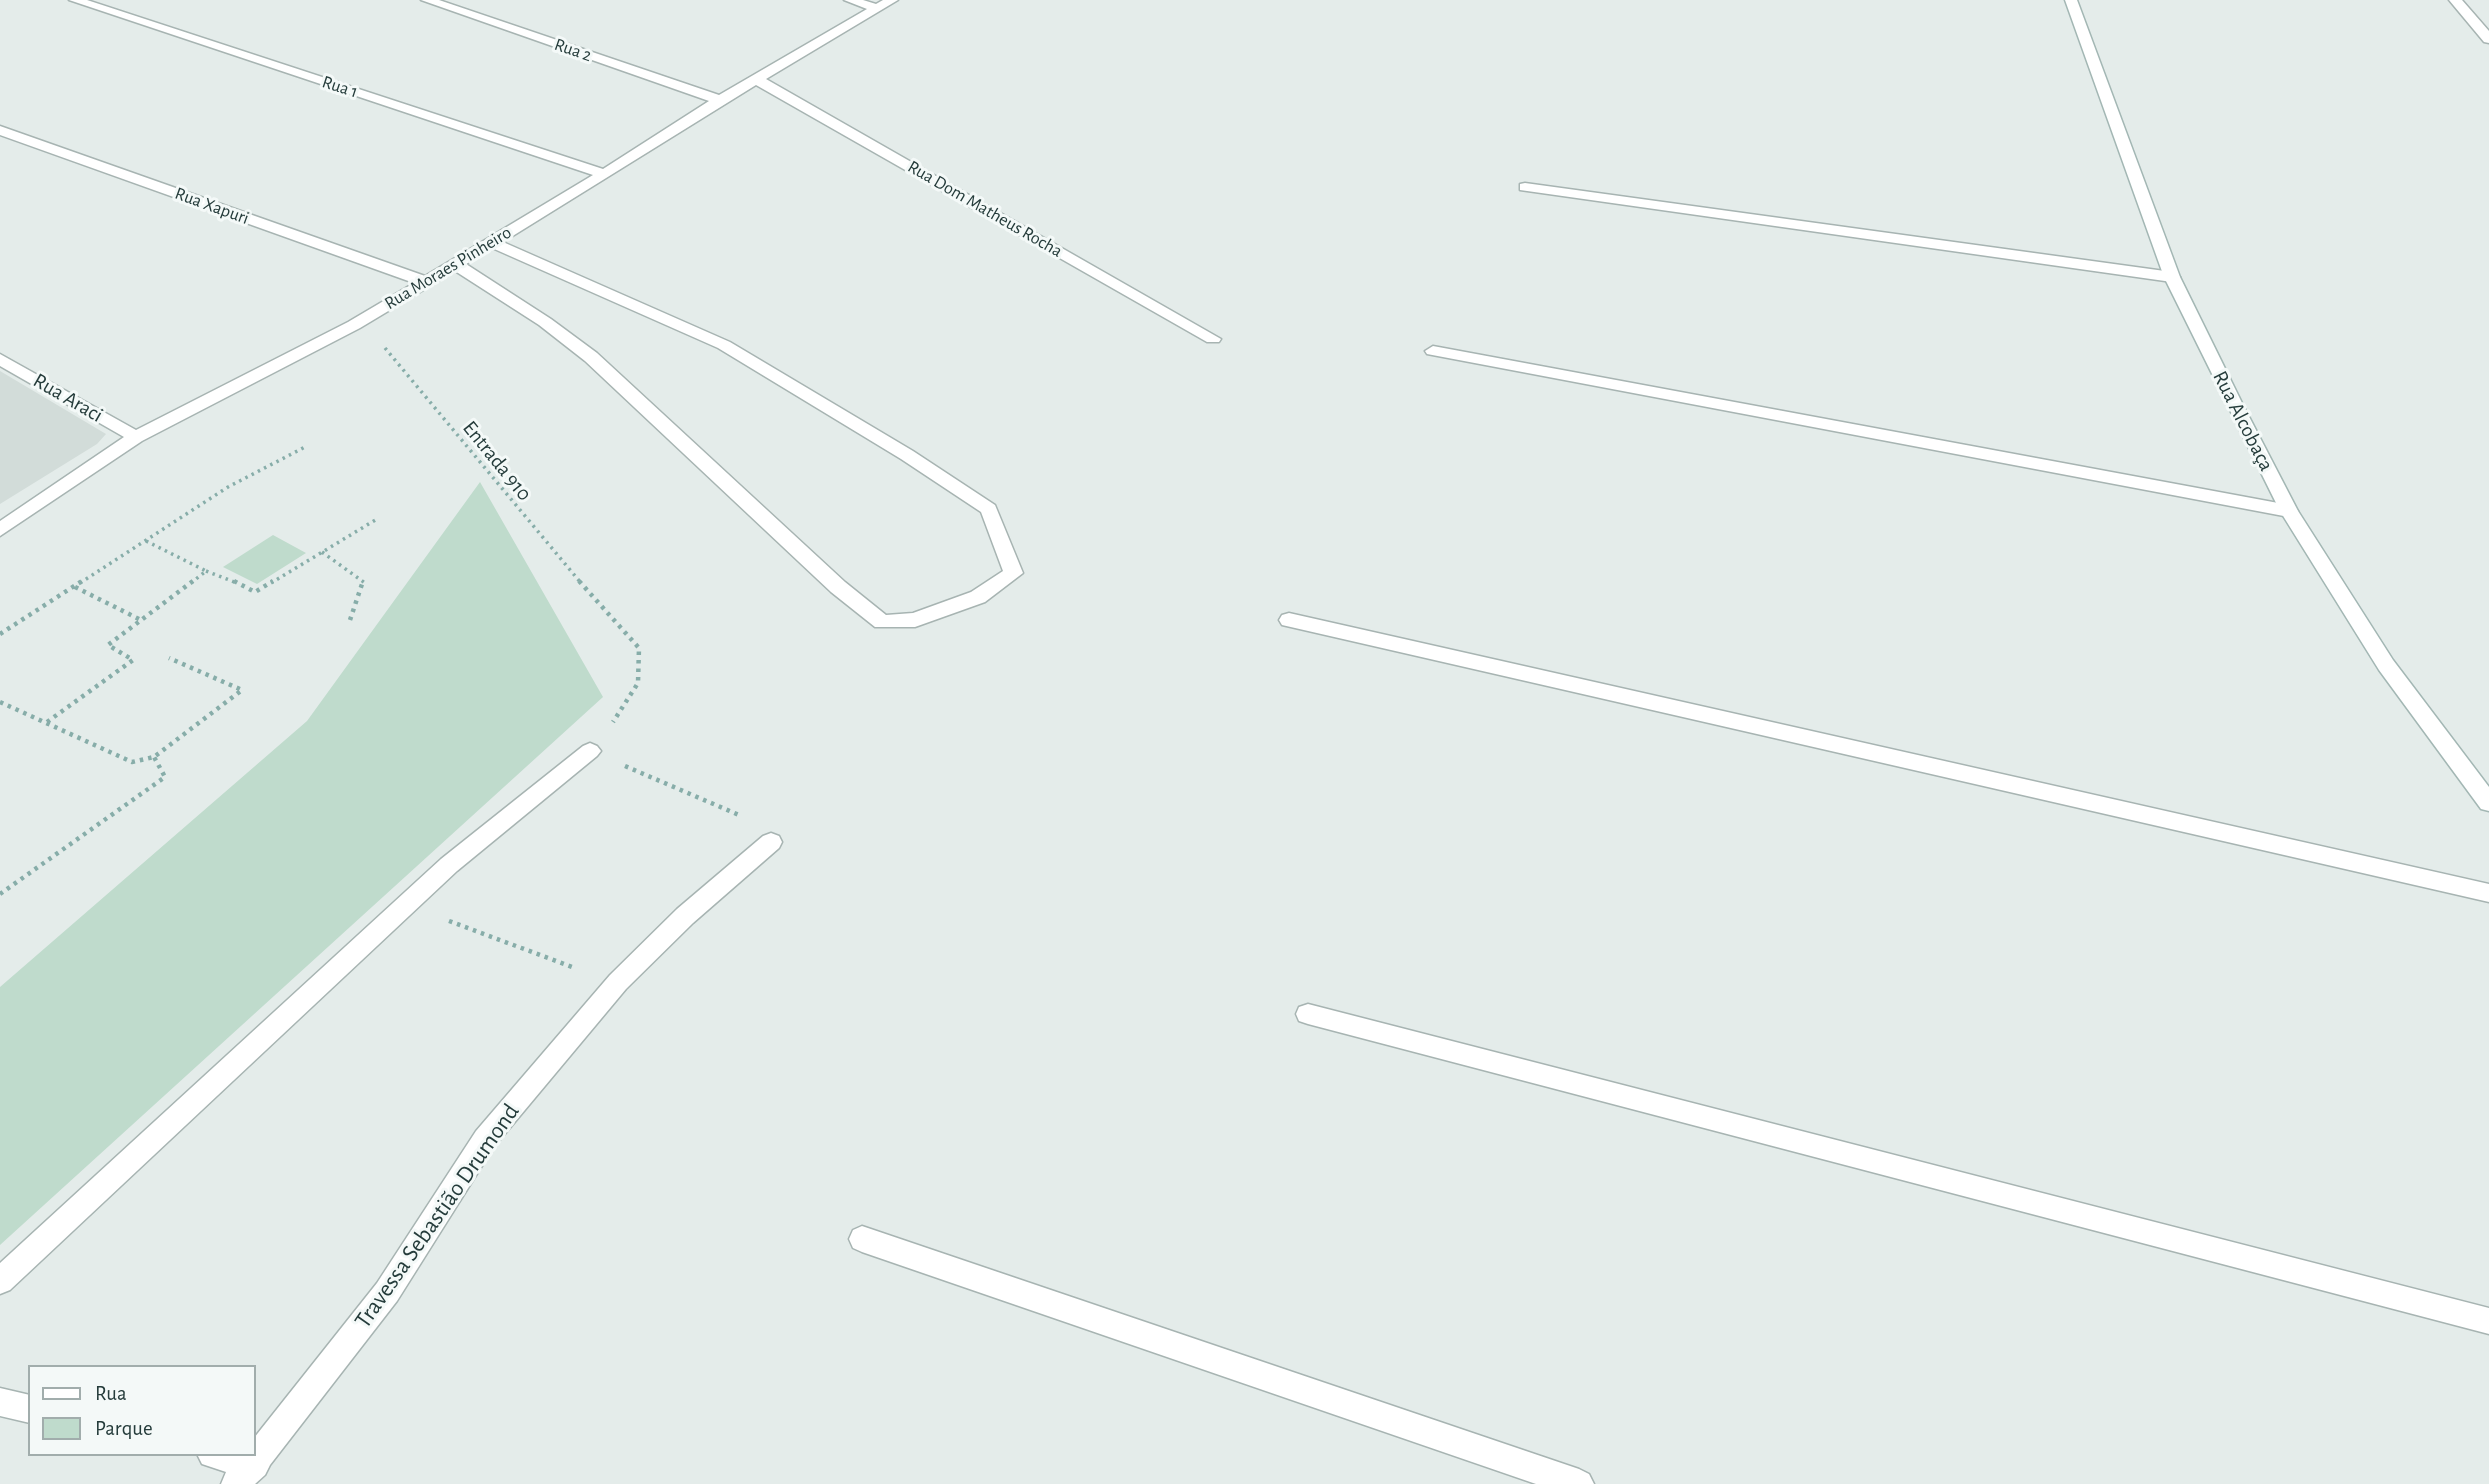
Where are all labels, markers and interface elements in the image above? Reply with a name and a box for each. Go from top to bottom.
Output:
street label: Rua 2 [551,34,595,66]
street label: Rua 1 [319,71,361,103]
street label: Rua Dom Matheus Rocha [904,156,1066,262]
street label: Rua Xapuri [172,183,252,229]
street label: Rua Moraes Pinheiro [381,222,515,314]
street label: Rua Alcobaça [2207,367,2279,475]
street label: Rua Araci [29,368,107,428]
street label: Entrada 910 [457,416,537,506]
street label: Travessa Sebastião Drumond [348,1098,526,1334]
legend [28,1365,256,1456]
text: Rua [95,1383,127,1404]
text: Parque [95,1418,153,1439]

